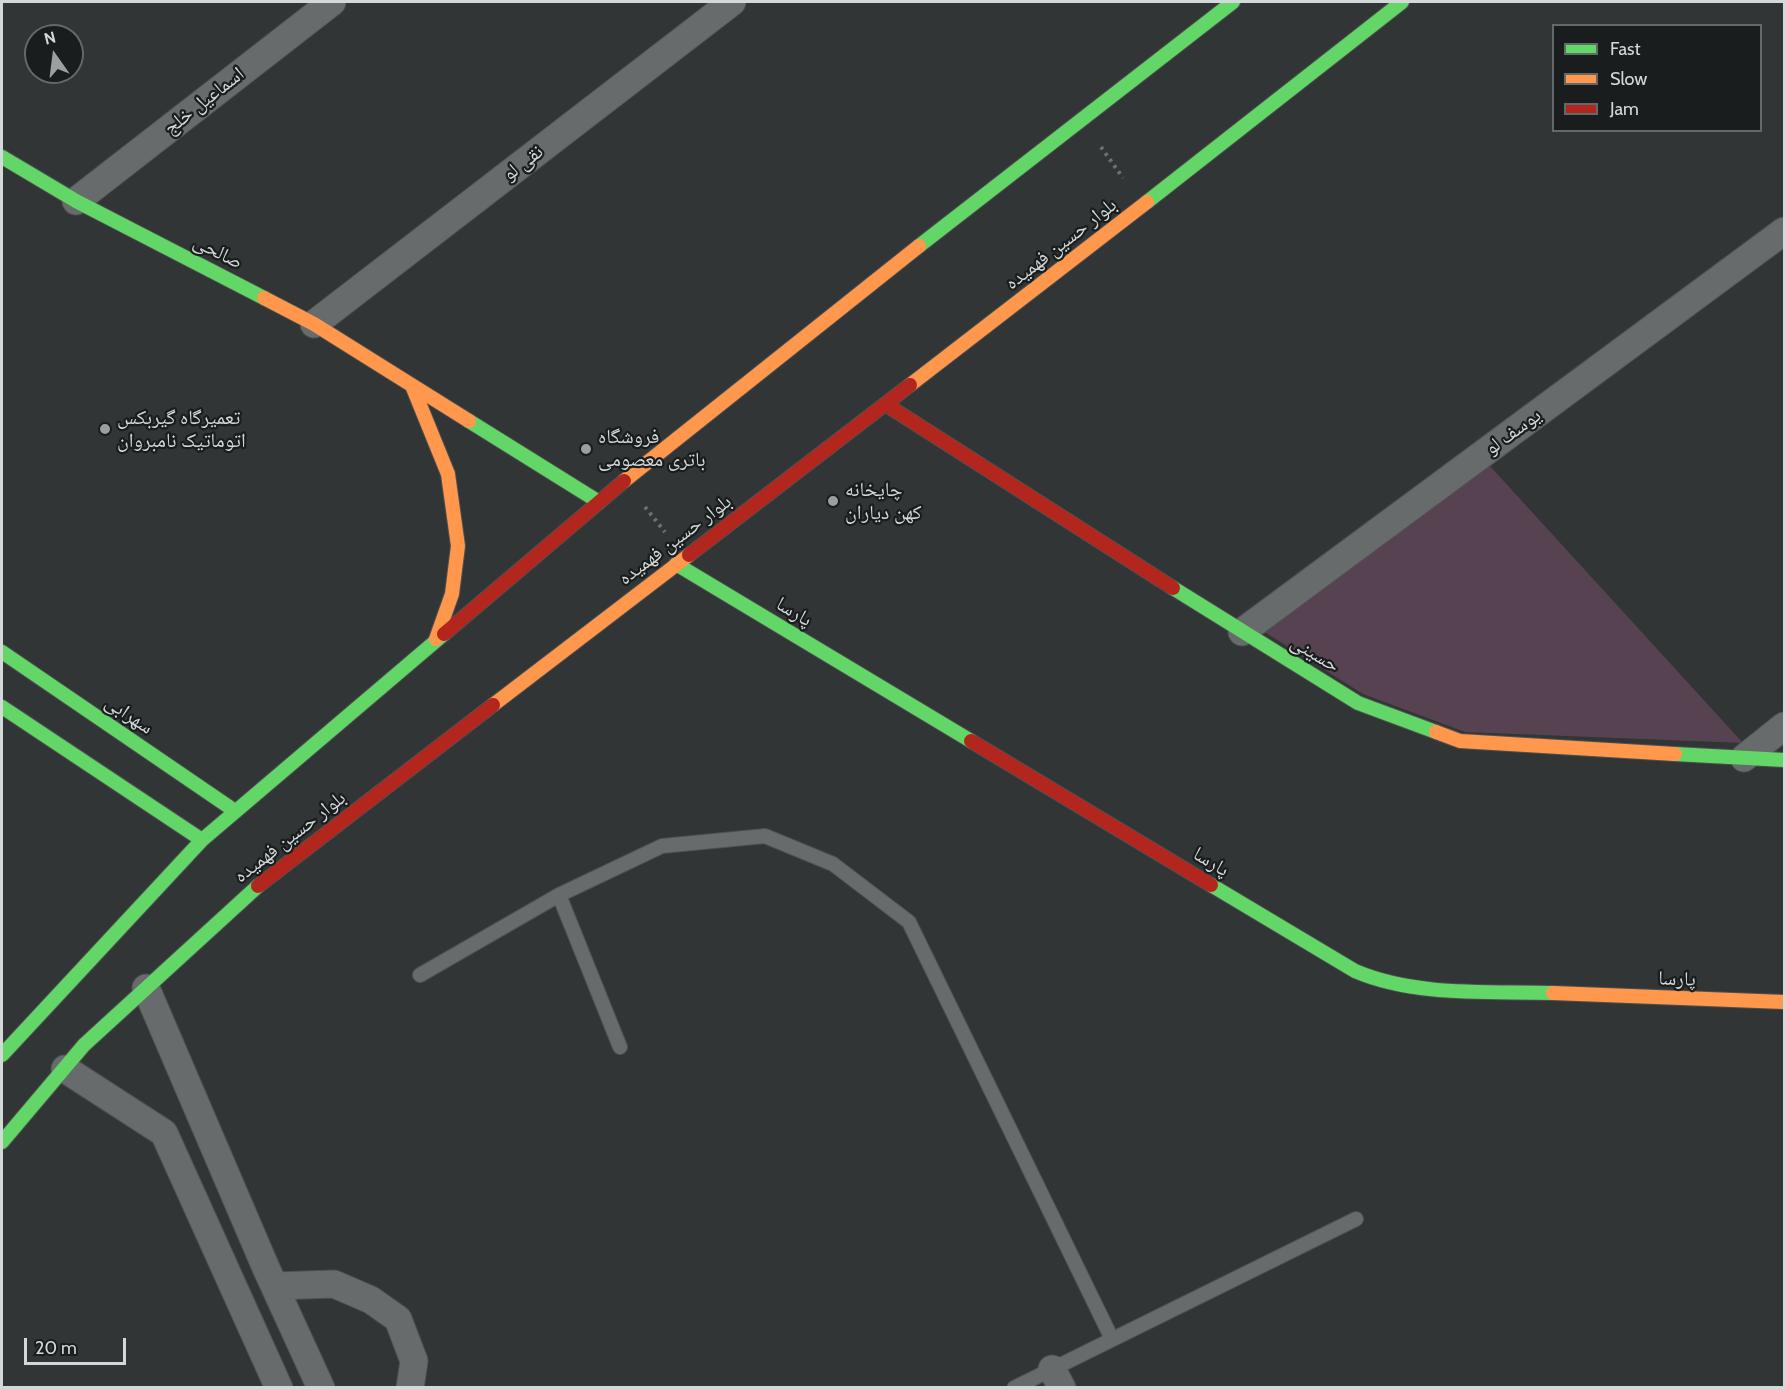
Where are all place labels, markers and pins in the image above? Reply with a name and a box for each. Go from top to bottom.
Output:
place label: تعمیرگاه گیربکس اتوماتیک نامبروان [117,406,246,453]
marker: تعمیرگاه گیربکس اتوماتیک نامبروان [98,422,112,436]
place label: فروشگاه باتری معصومی [598,425,706,472]
marker: فروشگاه باتری معصومی [579,442,593,456]
place label: چایخانه کهن دیاران [845,478,922,525]
marker: چایخانه کهن دیاران [826,494,840,508]

